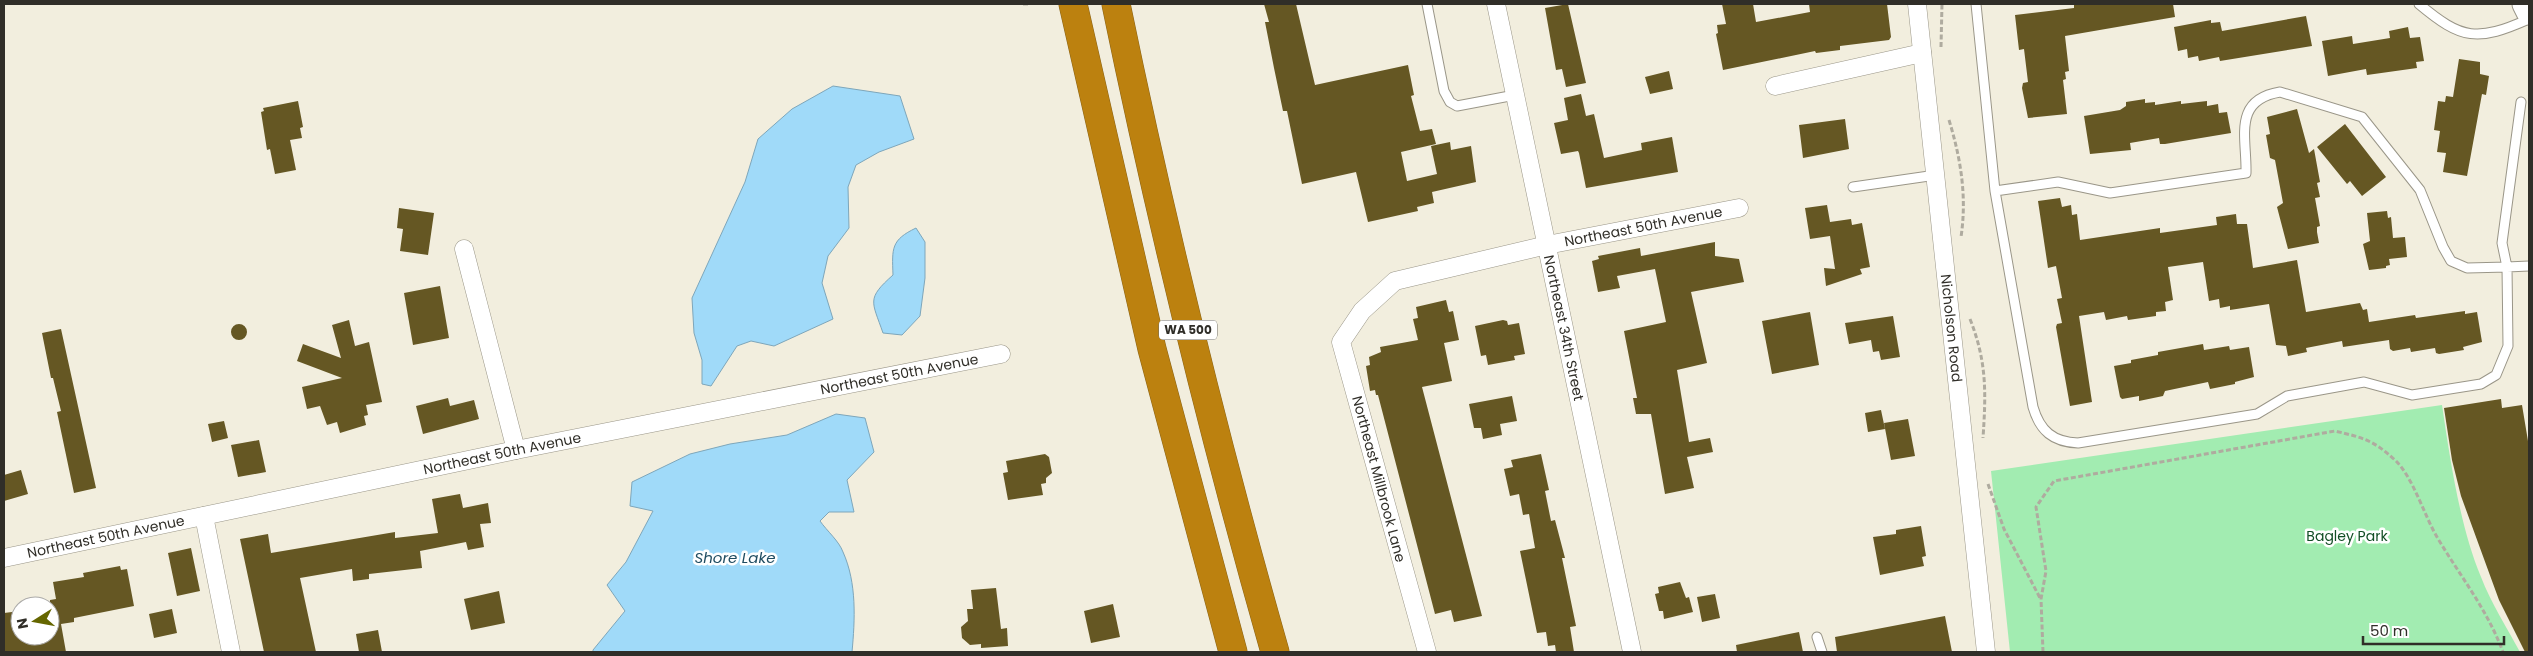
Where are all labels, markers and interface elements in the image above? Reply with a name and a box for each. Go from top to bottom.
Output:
street label: Northeast 50th Avenue [1563,201,1724,251]
street label: Northeast 34th Street [1539,253,1589,403]
street label: Nicholson Road [1936,273,1967,383]
road number: WA 500 [1159,320,1217,340]
street label: Northeast 50th Avenue [819,349,980,400]
street label: Northeast Millbrook Lane [1347,394,1411,565]
street label: Northeast 50th Avenue [421,427,583,479]
street label: Northeast 50th Avenue [25,510,187,563]
park label: Bagley Park [2306,526,2388,546]
water label: Shore Lake [695,547,775,568]
north arrow [10,596,60,646]
scale bar [2363,614,2504,646]
text: N [11,616,33,631]
text: 50 m [2370,620,2408,641]

